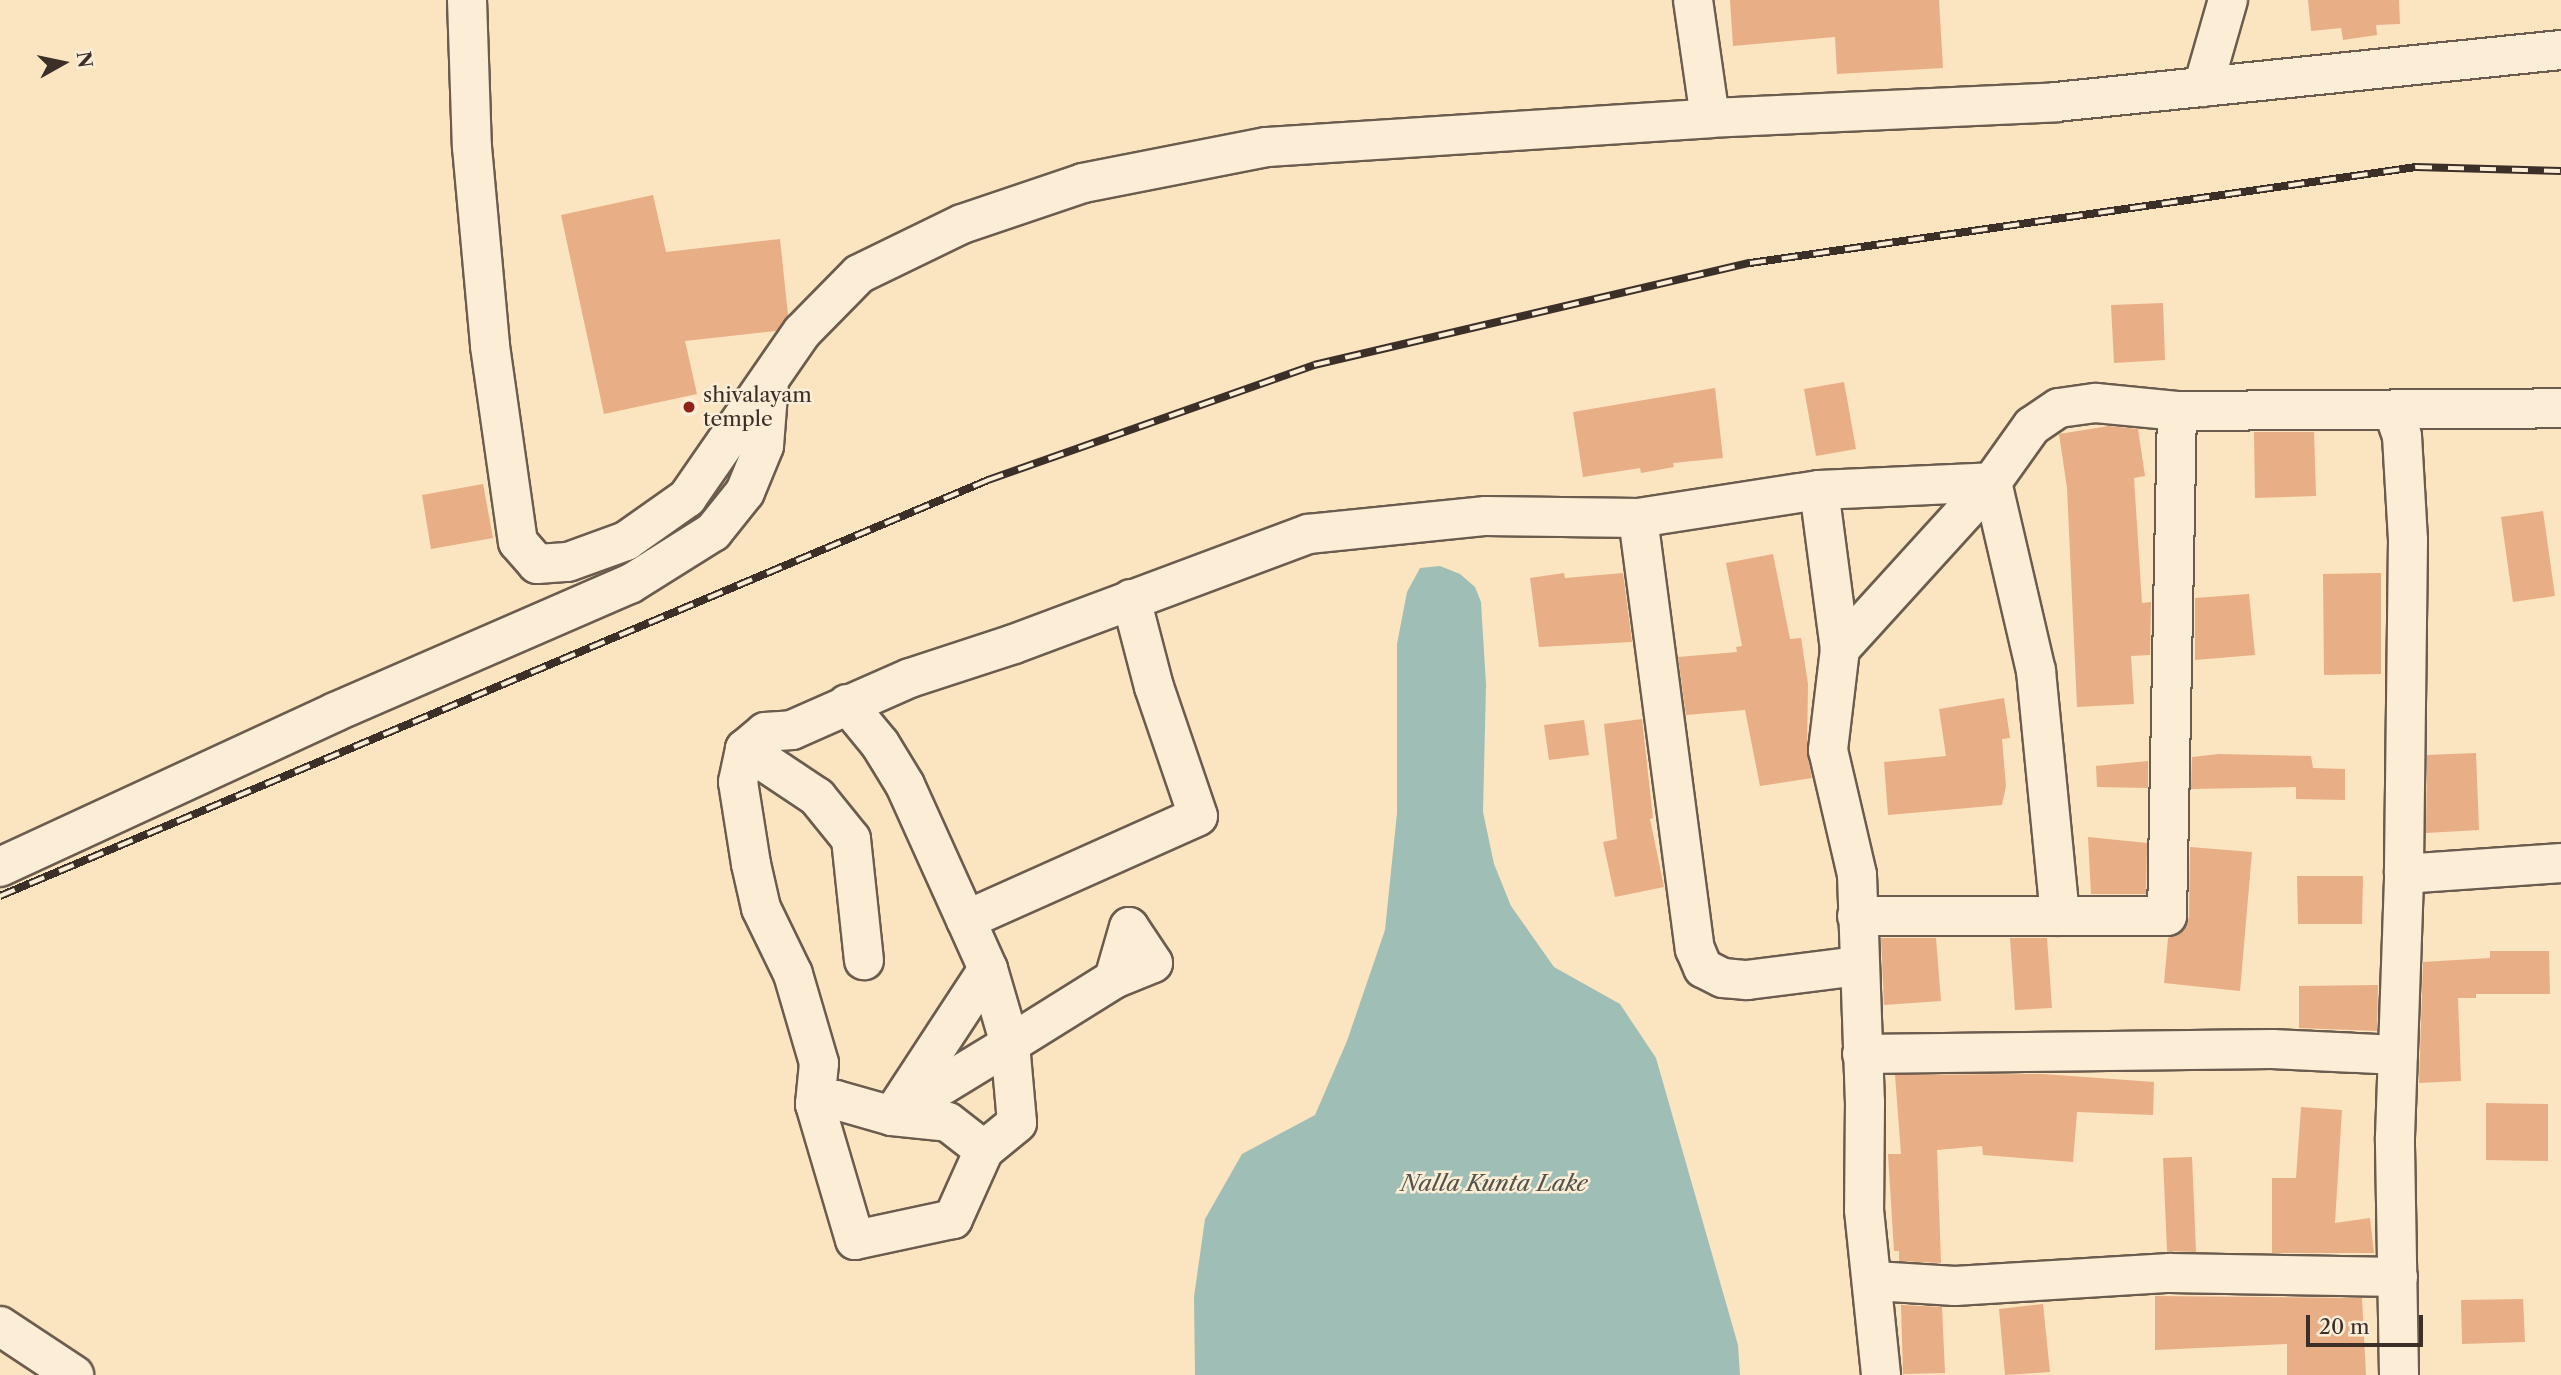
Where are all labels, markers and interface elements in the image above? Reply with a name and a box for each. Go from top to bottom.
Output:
north arrow [28,28,98,98]
text: N [72,50,97,70]
place label: shivalayam temple [703,382,812,432]
marker: shivalayam temple [681,399,697,415]
water label: Nalla Kunta Lake [1400,1169,1588,1197]
scale bar [2309,1302,2426,1346]
text: 20 m [2319,1314,2370,1339]

